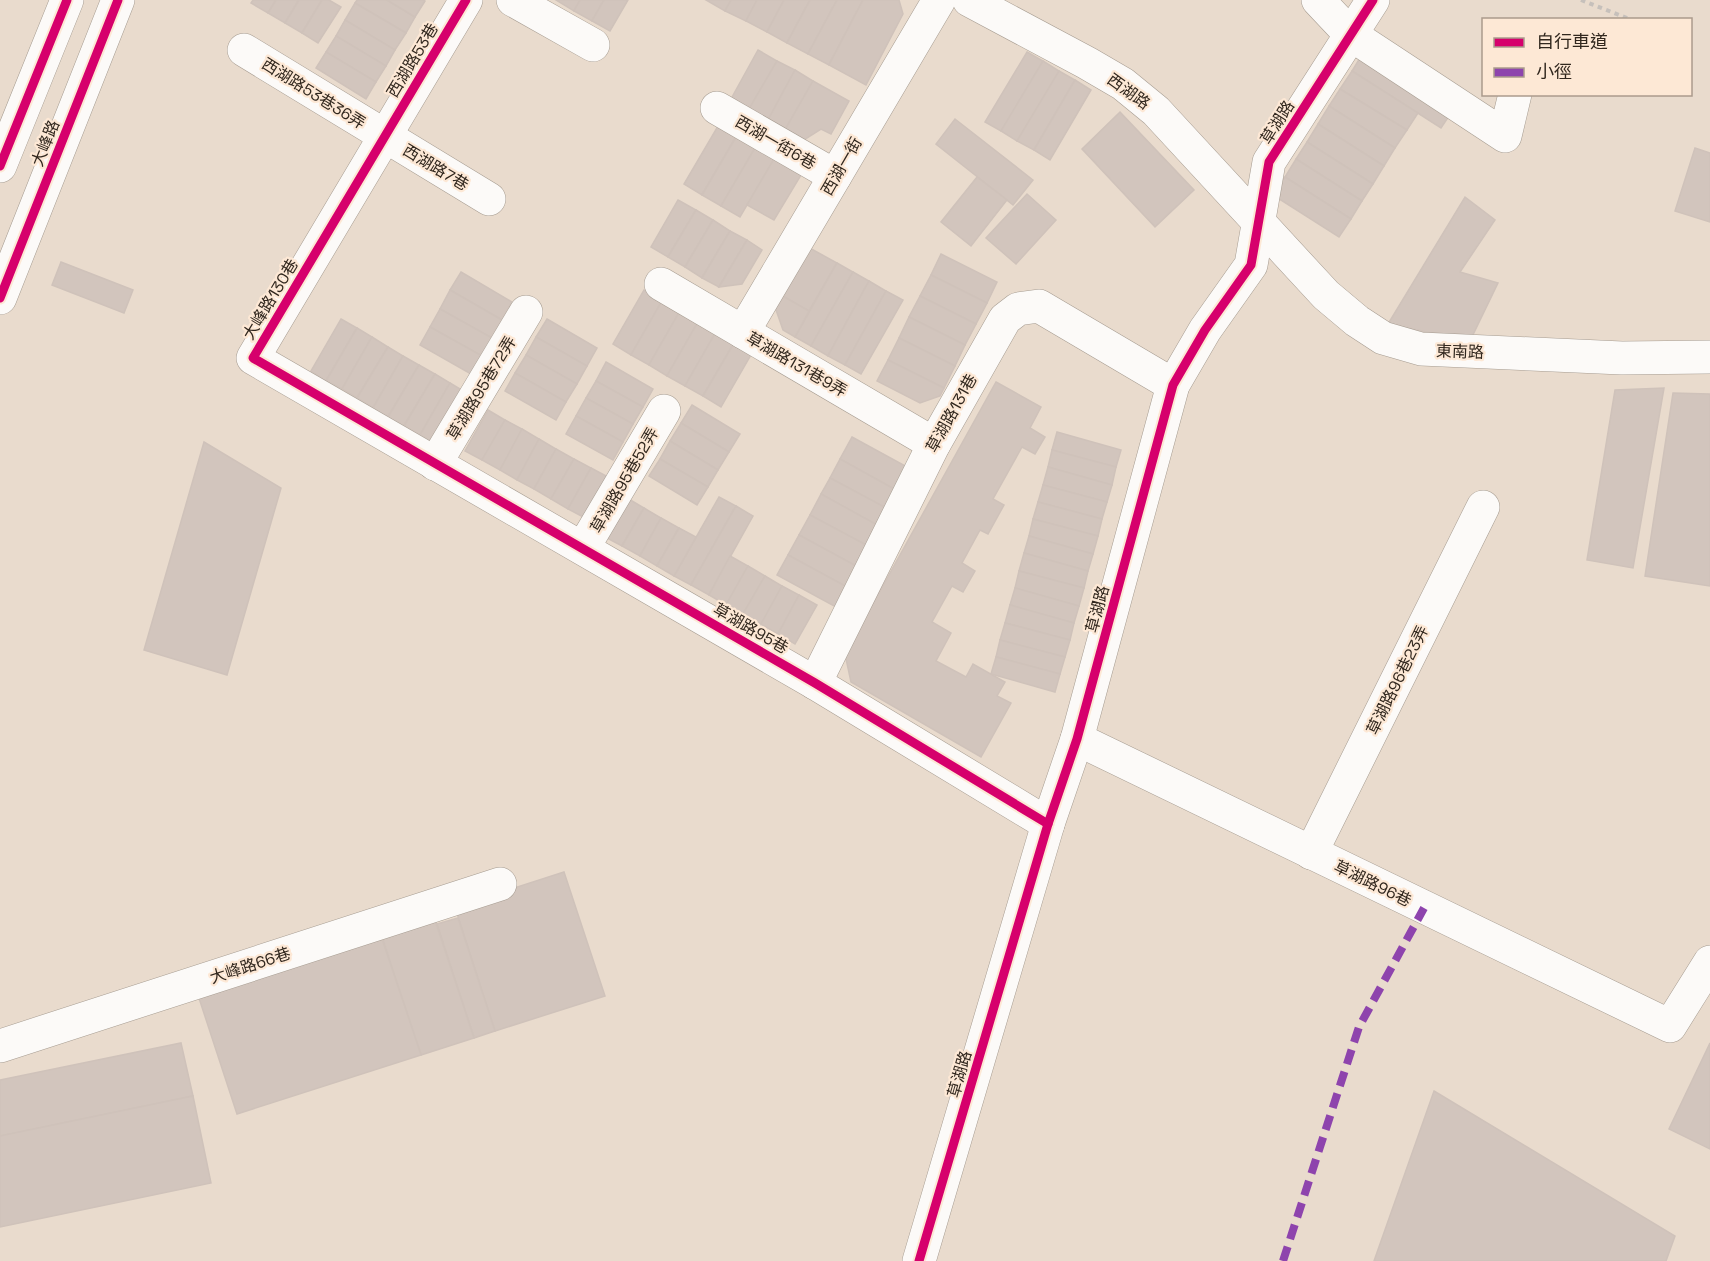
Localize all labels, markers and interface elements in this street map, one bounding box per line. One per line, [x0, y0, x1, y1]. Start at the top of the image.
legend [1482, 18, 1692, 96]
street label: 西湖路53巷 [382, 19, 443, 101]
text: 自行車道 [1536, 30, 1608, 53]
street label: 西湖路53巷36弄 [258, 53, 370, 134]
text: 小徑 [1536, 60, 1572, 83]
street label: 西湖路 [1103, 69, 1154, 114]
street label: 草湖路 [1256, 96, 1299, 148]
street label: 西湖一街6巷 [732, 111, 820, 174]
street label: 大峰路 [27, 117, 64, 169]
street label: 西湖一街 [816, 133, 867, 199]
street label: 西湖路7巷 [399, 140, 472, 195]
street label: 大峰路130巷 [238, 255, 303, 343]
street label: 草湖路131巷9弄 [743, 327, 851, 402]
street label: 草湖路95巷72弄 [442, 332, 521, 444]
street label: 東南路 [1436, 340, 1484, 363]
street label: 草湖路131巷 [921, 370, 982, 456]
street label: 草湖路95巷52弄 [586, 424, 663, 537]
street label: 草湖路 [1081, 583, 1114, 635]
street label: 草湖路95巷 [709, 598, 792, 658]
street label: 草湖路96巷23弄 [1362, 622, 1433, 738]
street label: 草湖路96巷 [1331, 856, 1415, 911]
street label: 大峰路66巷 [207, 943, 293, 988]
street label: 草湖路 [943, 1048, 976, 1100]

